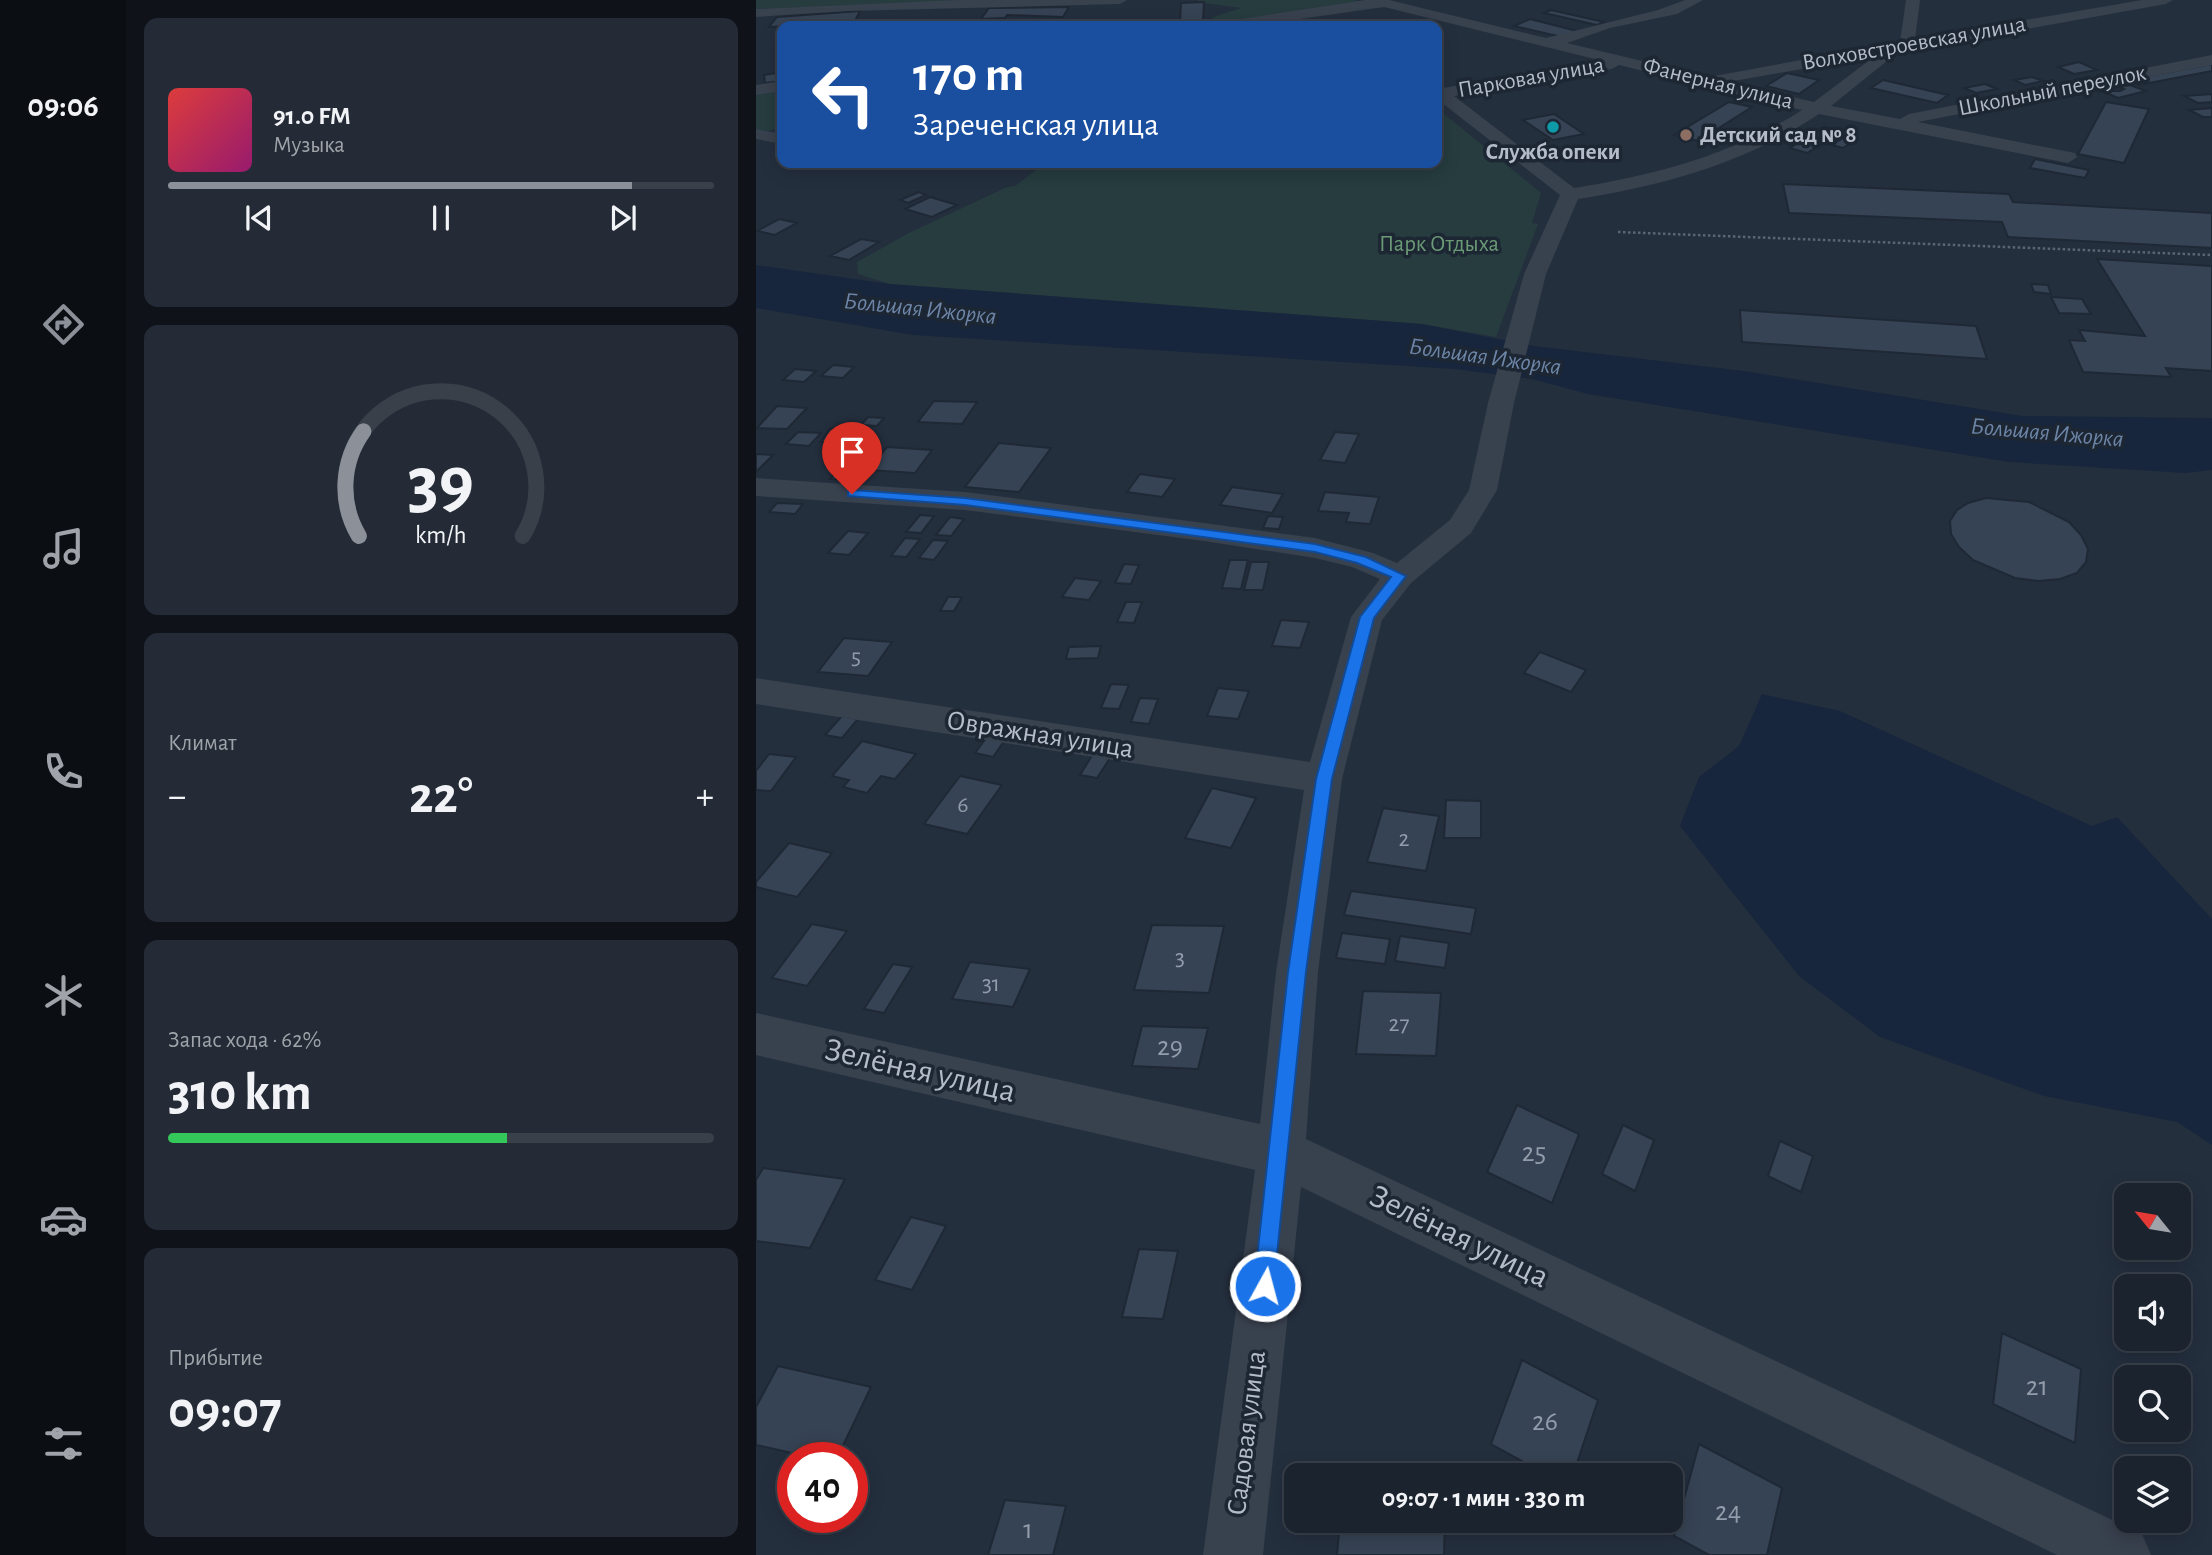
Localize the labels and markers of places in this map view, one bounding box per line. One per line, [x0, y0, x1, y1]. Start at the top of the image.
marker: Служба опеки [1545, 119, 1561, 135]
place label: Детский сад № 8 [1700, 124, 1856, 147]
marker: Детский сад № 8 [1678, 127, 1694, 143]
place label: Служба опеки [1485, 141, 1621, 164]
pin [822, 422, 882, 494]

